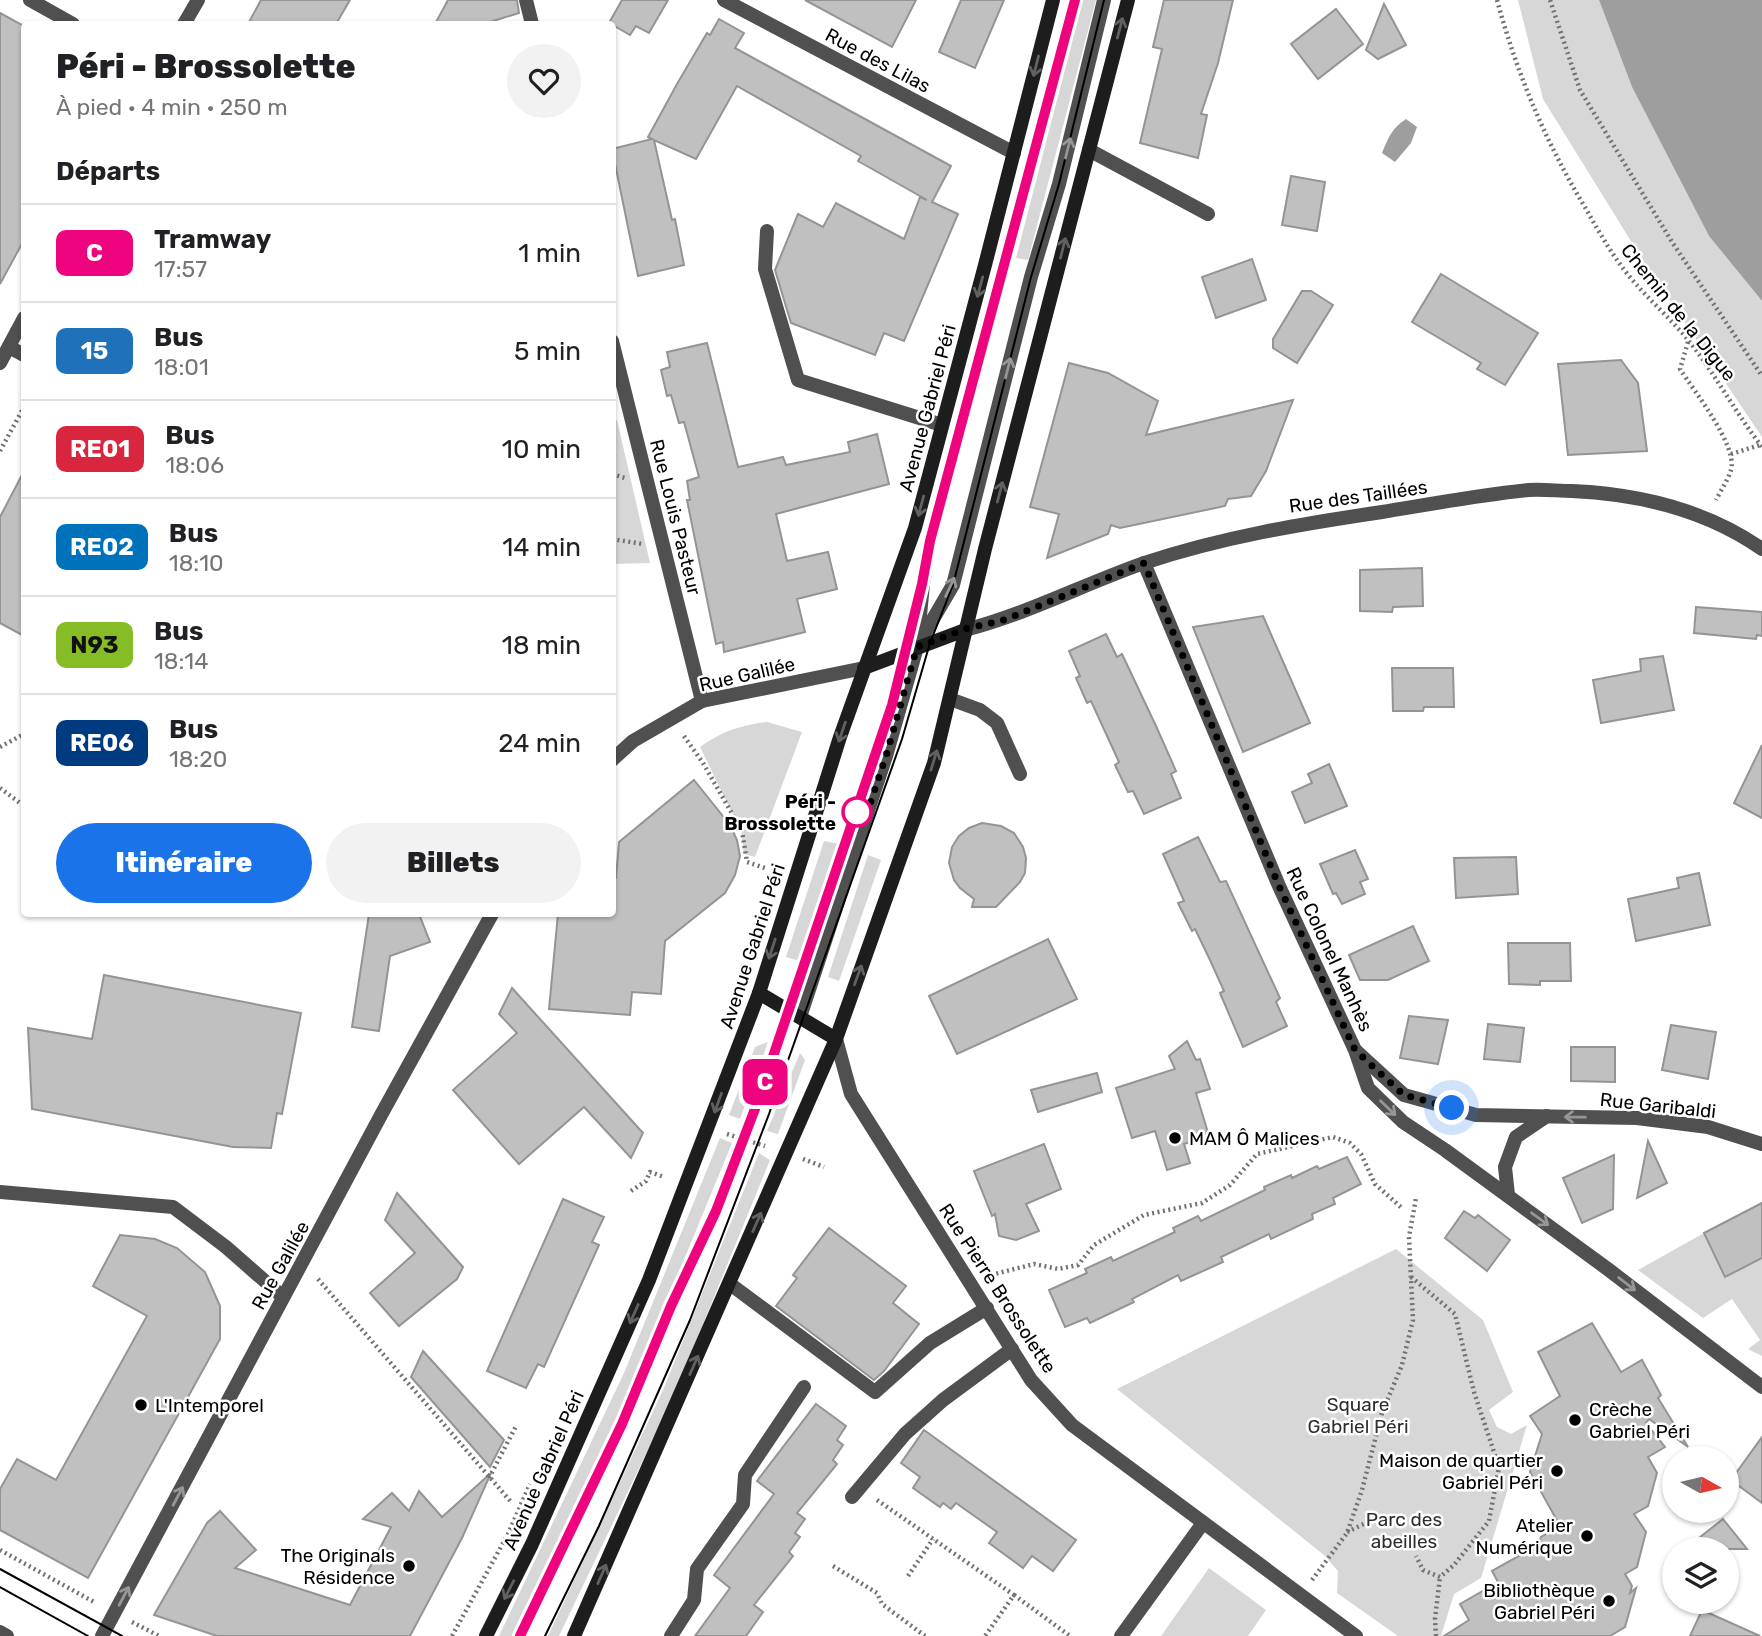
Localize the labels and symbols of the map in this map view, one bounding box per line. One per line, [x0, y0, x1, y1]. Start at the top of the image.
one-way arrow [1114, 17, 1127, 40]
street label: Rue des Lilas [821, 23, 934, 98]
one-way arrow [1029, 54, 1042, 77]
one-way arrow [1062, 137, 1075, 160]
one-way arrow [1057, 237, 1070, 260]
street label: Chemin de la Digue [1616, 239, 1741, 386]
one-way arrow [973, 275, 986, 297]
street label: Avenue Gabriel Péri [894, 322, 961, 494]
one-way arrow [1002, 357, 1015, 379]
street label: Rue Louis Pasteur [645, 437, 706, 598]
street label: Rue des Taillées [1287, 475, 1429, 518]
one-way arrow [994, 481, 1007, 503]
one-way arrow [913, 495, 926, 517]
one-way arrow [944, 577, 957, 598]
street label: Rue Galilée [697, 652, 797, 697]
one-way arrow [835, 721, 848, 743]
one-way arrow [929, 750, 942, 772]
place label: Péri - Brossolette [724, 790, 836, 835]
marker: Péri - Brossolette [842, 797, 872, 827]
street label: Avenue Gabriel Péri [715, 861, 790, 1032]
street label: Rue Colonel Manhès [1281, 863, 1378, 1035]
one-way arrow [765, 937, 778, 959]
one-way arrow [853, 964, 866, 986]
line badge: C [742, 1059, 788, 1105]
street label: Rue Garibaldi [1599, 1088, 1717, 1123]
your location [1434, 1090, 1469, 1125]
one-way arrow [711, 1091, 723, 1113]
one-way arrow [1379, 1099, 1396, 1116]
one-way arrow [1563, 1110, 1586, 1123]
place label: MAM Ô Malices [1189, 1127, 1320, 1150]
marker: MAM Ô Malices [1167, 1130, 1183, 1146]
street label: Rue Pierre Brossolette [934, 1199, 1061, 1377]
one-way arrow [751, 1212, 764, 1233]
one-way arrow [1530, 1212, 1549, 1226]
street label: Rue Galilée [247, 1217, 314, 1314]
one-way arrow [1618, 1276, 1636, 1291]
one-way arrow [627, 1303, 640, 1324]
one-way arrow [688, 1355, 701, 1377]
street label: Avenue Gabriel Péri [498, 1387, 589, 1554]
park label: Square Gabriel Péri [1308, 1393, 1409, 1438]
place label: L'Intemporel [155, 1394, 264, 1417]
marker: L'Intemporel [133, 1397, 149, 1413]
place label: Crèche Gabriel Péri [1589, 1398, 1690, 1443]
marker: Crèche Gabriel Péri [1567, 1412, 1583, 1428]
north arrow [1662, 1446, 1740, 1522]
place label: Maison de quartier Gabriel Péri [1379, 1449, 1544, 1494]
marker: Maison de quartier Gabriel Péri [1549, 1463, 1565, 1479]
one-way arrow [171, 1486, 185, 1507]
park label: Parc des abeilles [1366, 1508, 1442, 1553]
place label: Atelier Numérique [1476, 1514, 1574, 1559]
marker: Atelier Numérique [1579, 1528, 1595, 1544]
place label: The Originals Résidence [281, 1544, 395, 1589]
marker: The Originals Résidence [401, 1558, 417, 1574]
one-way arrow [596, 1563, 609, 1585]
one-way arrow [502, 1579, 516, 1600]
place label: Bibliothèque Gabriel Péri [1483, 1579, 1595, 1624]
one-way arrow [117, 1586, 131, 1607]
marker: Bibliothèque Gabriel Péri [1601, 1593, 1617, 1609]

